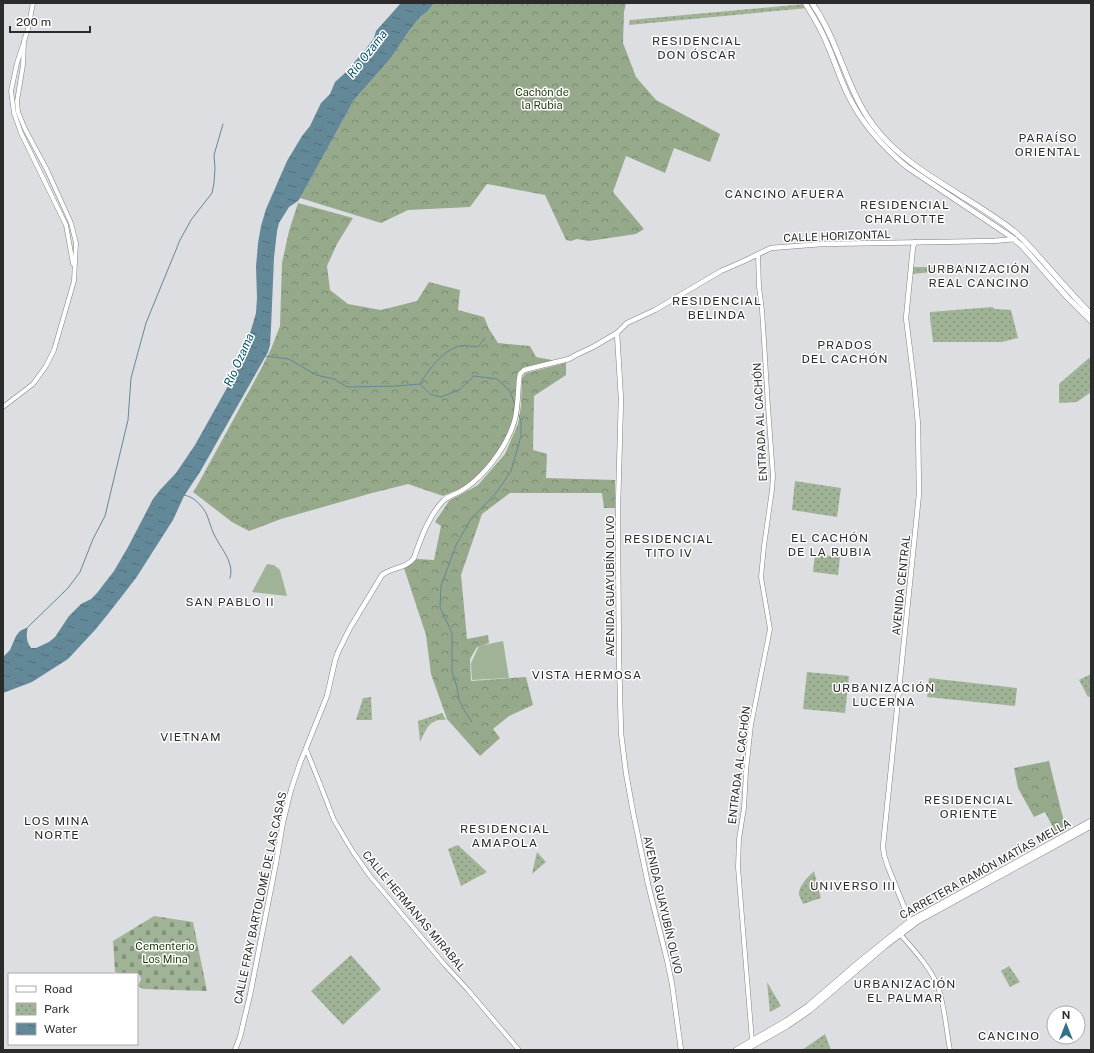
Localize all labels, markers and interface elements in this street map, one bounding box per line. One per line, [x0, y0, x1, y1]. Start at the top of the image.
scale bar [10, 8, 90, 34]
text: 200 m [16, 15, 51, 29]
water label: Río Ozama [344, 27, 390, 81]
district label: RESIDENCIAL DON ÓSCAR [652, 34, 742, 62]
park label: Cachón de la Rubia [515, 86, 569, 111]
district label: PARAÍSO ORIENTAL [1015, 131, 1081, 159]
district label: CANCINO AFUERA [725, 187, 845, 201]
district label: RESIDENCIAL CHARLOTTE [860, 198, 950, 226]
street label: CALLE HORIZONTAL [783, 228, 891, 244]
district label: URBANIZACIÓN REAL CANCINO [928, 262, 1030, 290]
district label: RESIDENCIAL BELINDA [672, 294, 762, 322]
water label: Río Ozama [221, 331, 257, 389]
district label: PRADOS DEL CACHÓN [801, 338, 889, 366]
street label: ENTRADA AL CACHÓN [750, 362, 769, 482]
street label: AVENIDA GUAYUBÍN OLIVO [603, 515, 616, 657]
district label: EL CACHÓN DE LA RUBIA [788, 531, 872, 559]
district label: RESIDENCIAL TITO IV [624, 532, 714, 560]
street label: AVENIDA CENTRAL [890, 534, 912, 636]
district label: SAN PABLO II [185, 595, 275, 609]
district label: VISTA HERMOSA [532, 668, 642, 682]
district label: URBANIZACIÓN LUCERNA [833, 681, 935, 709]
street label: ENTRADA AL CACHÓN [725, 705, 752, 825]
district label: VIETNAM [160, 730, 222, 744]
street label: CALLE FRAY BARTOLOMÉ DE LAS CASAS [231, 791, 288, 1005]
district label: RESIDENCIAL ORIENTE [924, 793, 1014, 821]
district label: LOS MINA NORTE [24, 814, 90, 842]
street label: CARRETERA RAMÓN MATÍAS MELLA [897, 816, 1073, 921]
district label: RESIDENCIAL AMAPOLA [460, 822, 550, 850]
street label: AVENIDA GUAYUBÍN OLIVO [641, 835, 686, 975]
street label: CALLE HERMANAS MIRABAL [360, 848, 468, 974]
district label: UNIVERSO III [810, 879, 896, 893]
park label: Cementerio Los Mina [135, 940, 195, 965]
legend [8, 973, 138, 1045]
district label: URBANIZACIÓN EL PALMAR [854, 977, 956, 1005]
text: Road [44, 982, 72, 996]
text: Park [44, 1002, 70, 1016]
north arrow [1046, 1005, 1086, 1045]
text: N [1062, 1009, 1070, 1021]
text: Water [44, 1022, 78, 1036]
district label: CANCINO [978, 1029, 1040, 1043]

